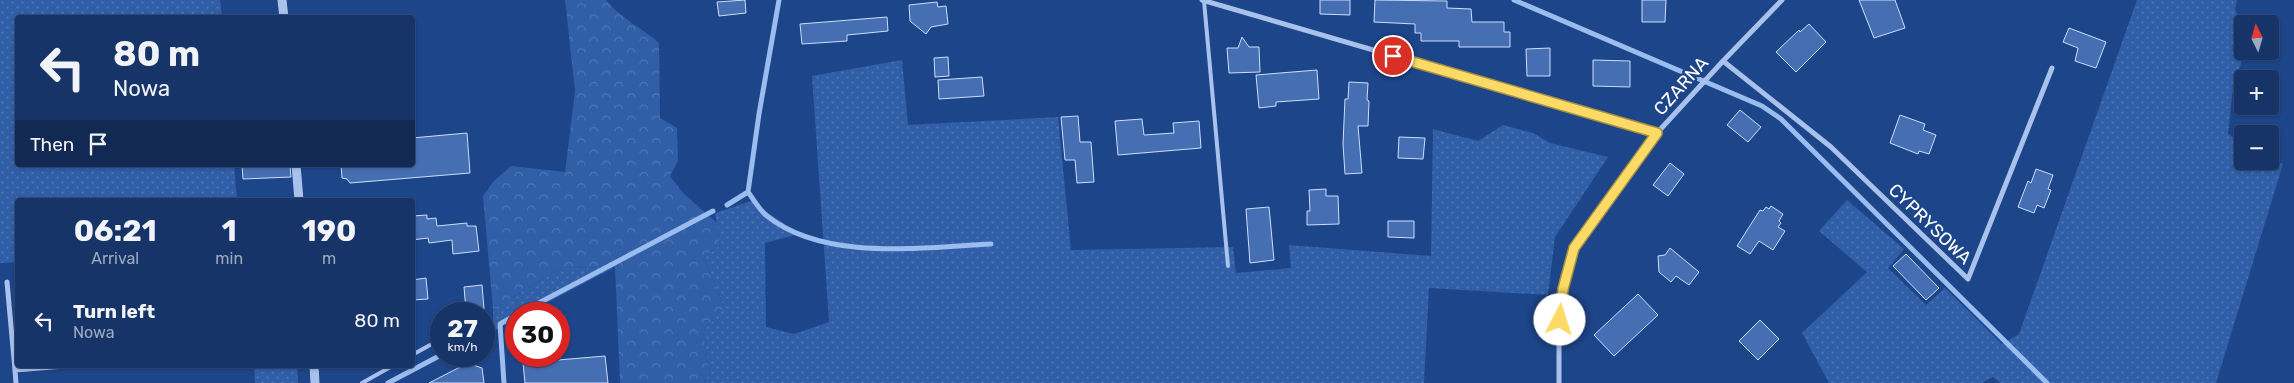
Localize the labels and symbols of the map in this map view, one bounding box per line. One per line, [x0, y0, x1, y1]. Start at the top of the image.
north arrow [2234, 15, 2279, 60]
pin [1372, 35, 1414, 77]
street label: CZARNA [1649, 52, 1713, 120]
street label: CYPRYSOWA [1884, 179, 1976, 269]
position arrow [1533, 293, 1585, 345]
speed limit sign: 30 [505, 302, 570, 367]

